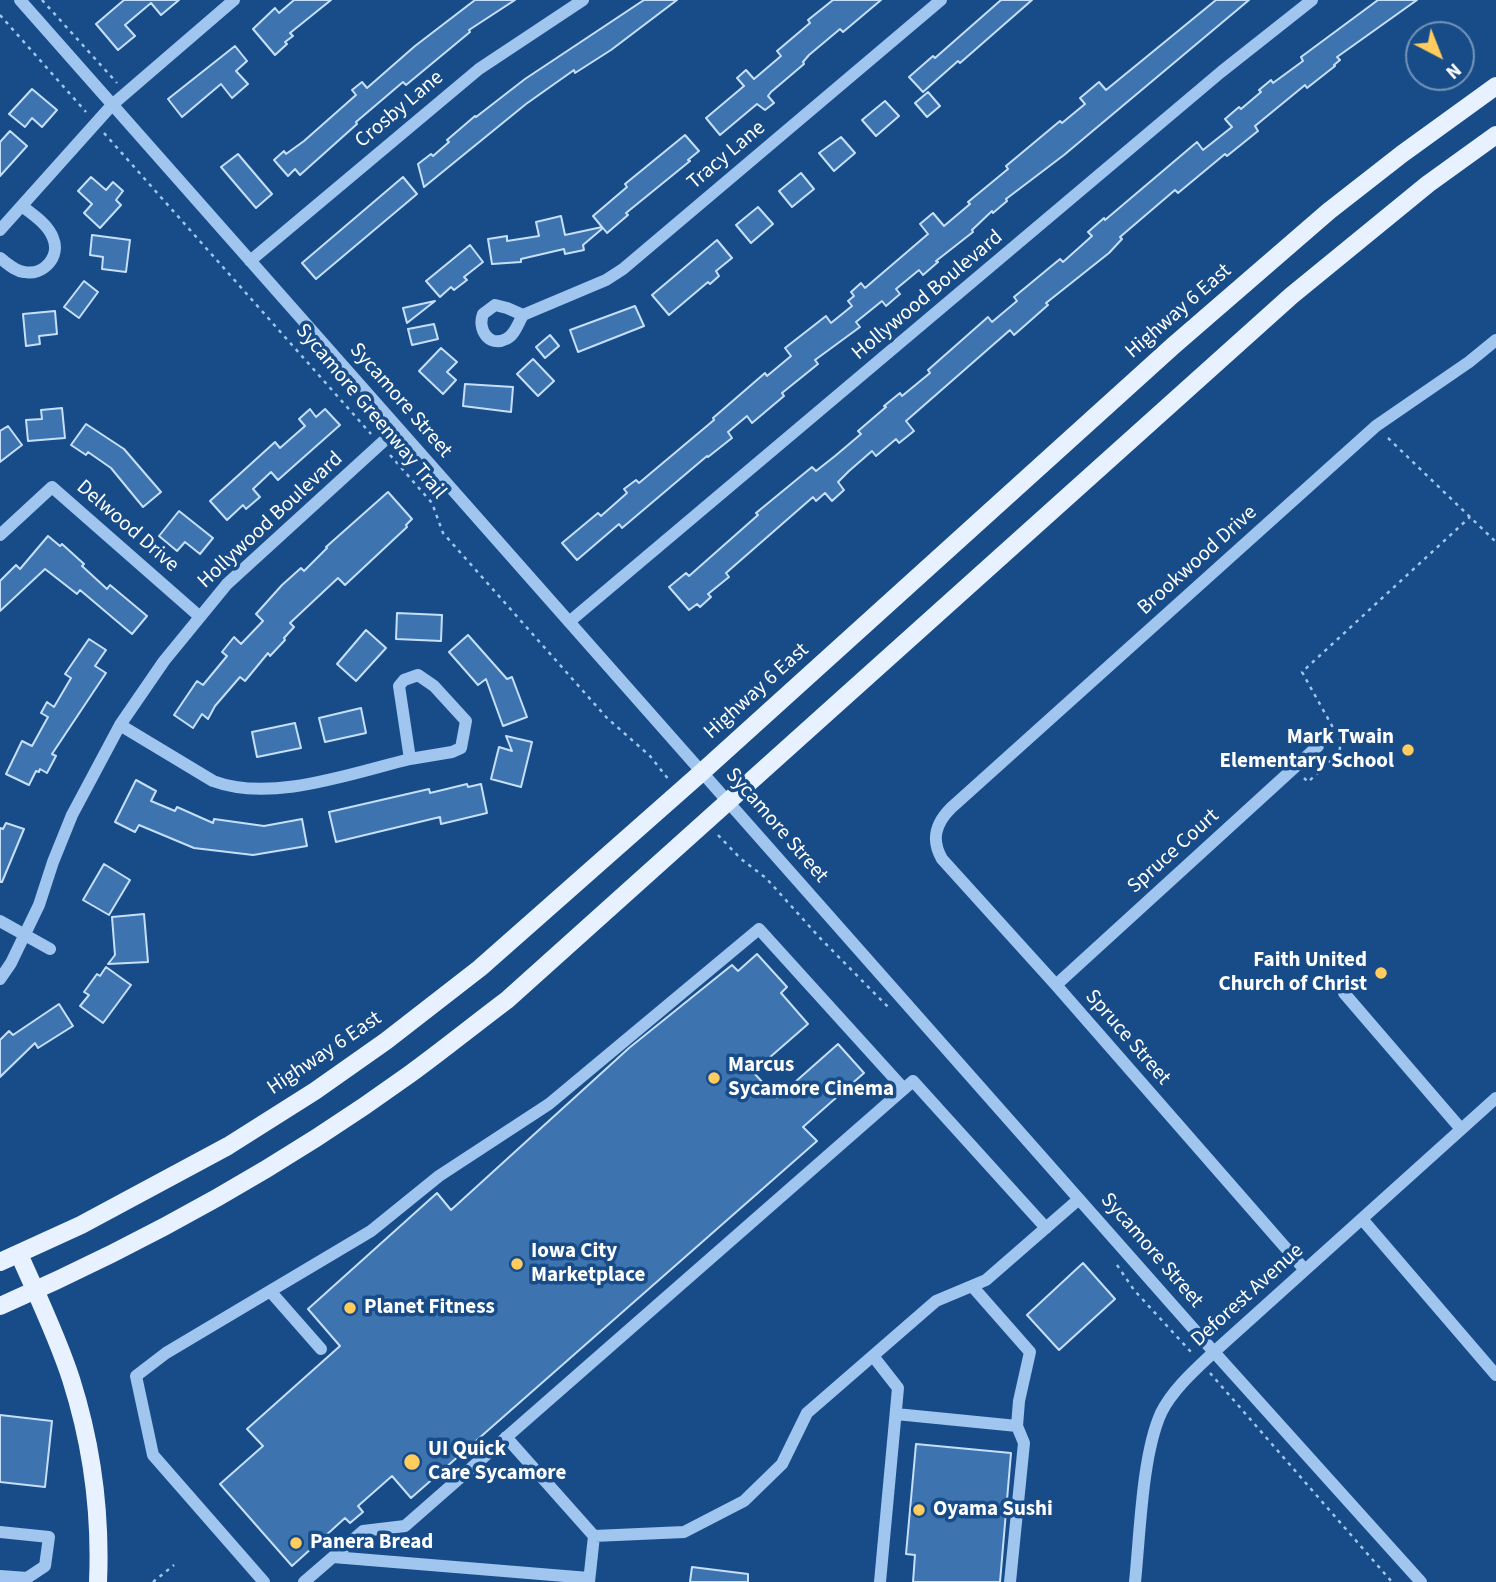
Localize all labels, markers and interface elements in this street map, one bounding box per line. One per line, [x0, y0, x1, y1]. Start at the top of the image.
north arrow [1405, 21, 1475, 91]
text: N [1439, 56, 1467, 85]
street label: Crosby Lane [351, 66, 449, 154]
street label: Tracy Lane [683, 116, 771, 196]
street label: Hollywood Boulevard [848, 226, 1008, 366]
street label: Highway 6 East [1121, 259, 1237, 365]
street label: Sycamore Greenway Trail [289, 319, 451, 505]
street label: Sycamore Street [343, 338, 457, 464]
street label: Hollywood Boulevard [193, 447, 349, 595]
street label: Delwood Drive [70, 476, 184, 578]
street label: Brookwood Drive [1133, 501, 1263, 621]
street label: Highway 6 East [699, 638, 815, 746]
place label: Mark Twain Elementary School [1220, 725, 1394, 775]
marker: Mark Twain Elementary School [1400, 742, 1416, 758]
street label: Sycamore Street [719, 763, 833, 889]
street label: Spruce Court [1123, 804, 1225, 900]
place label: Faith United Church of Christ [1218, 948, 1367, 998]
marker: Faith United Church of Christ [1373, 965, 1389, 981]
street label: Spruce Street [1079, 985, 1175, 1091]
street label: Highway 6 East [263, 1007, 387, 1101]
place label: Marcus Sycamore Cinema [728, 1053, 894, 1103]
marker: Marcus Sycamore Cinema [706, 1070, 722, 1086]
street label: Sycamore Street [1094, 1188, 1208, 1314]
place label: Iowa City Marketplace [531, 1239, 645, 1289]
street label: Deforest Avenue [1187, 1239, 1309, 1353]
marker: Iowa City Marketplace [509, 1256, 525, 1272]
place label: Planet Fitness [364, 1295, 495, 1321]
marker: Planet Fitness [342, 1300, 358, 1316]
place label: UI Quick Care Sycamore [428, 1437, 566, 1487]
marker: UI Quick Care Sycamore [402, 1452, 422, 1472]
place label: Oyama Sushi [933, 1497, 1053, 1523]
marker: Oyama Sushi [911, 1502, 927, 1518]
place label: Panera Bread [310, 1530, 433, 1556]
marker: Panera Bread [288, 1535, 304, 1551]

